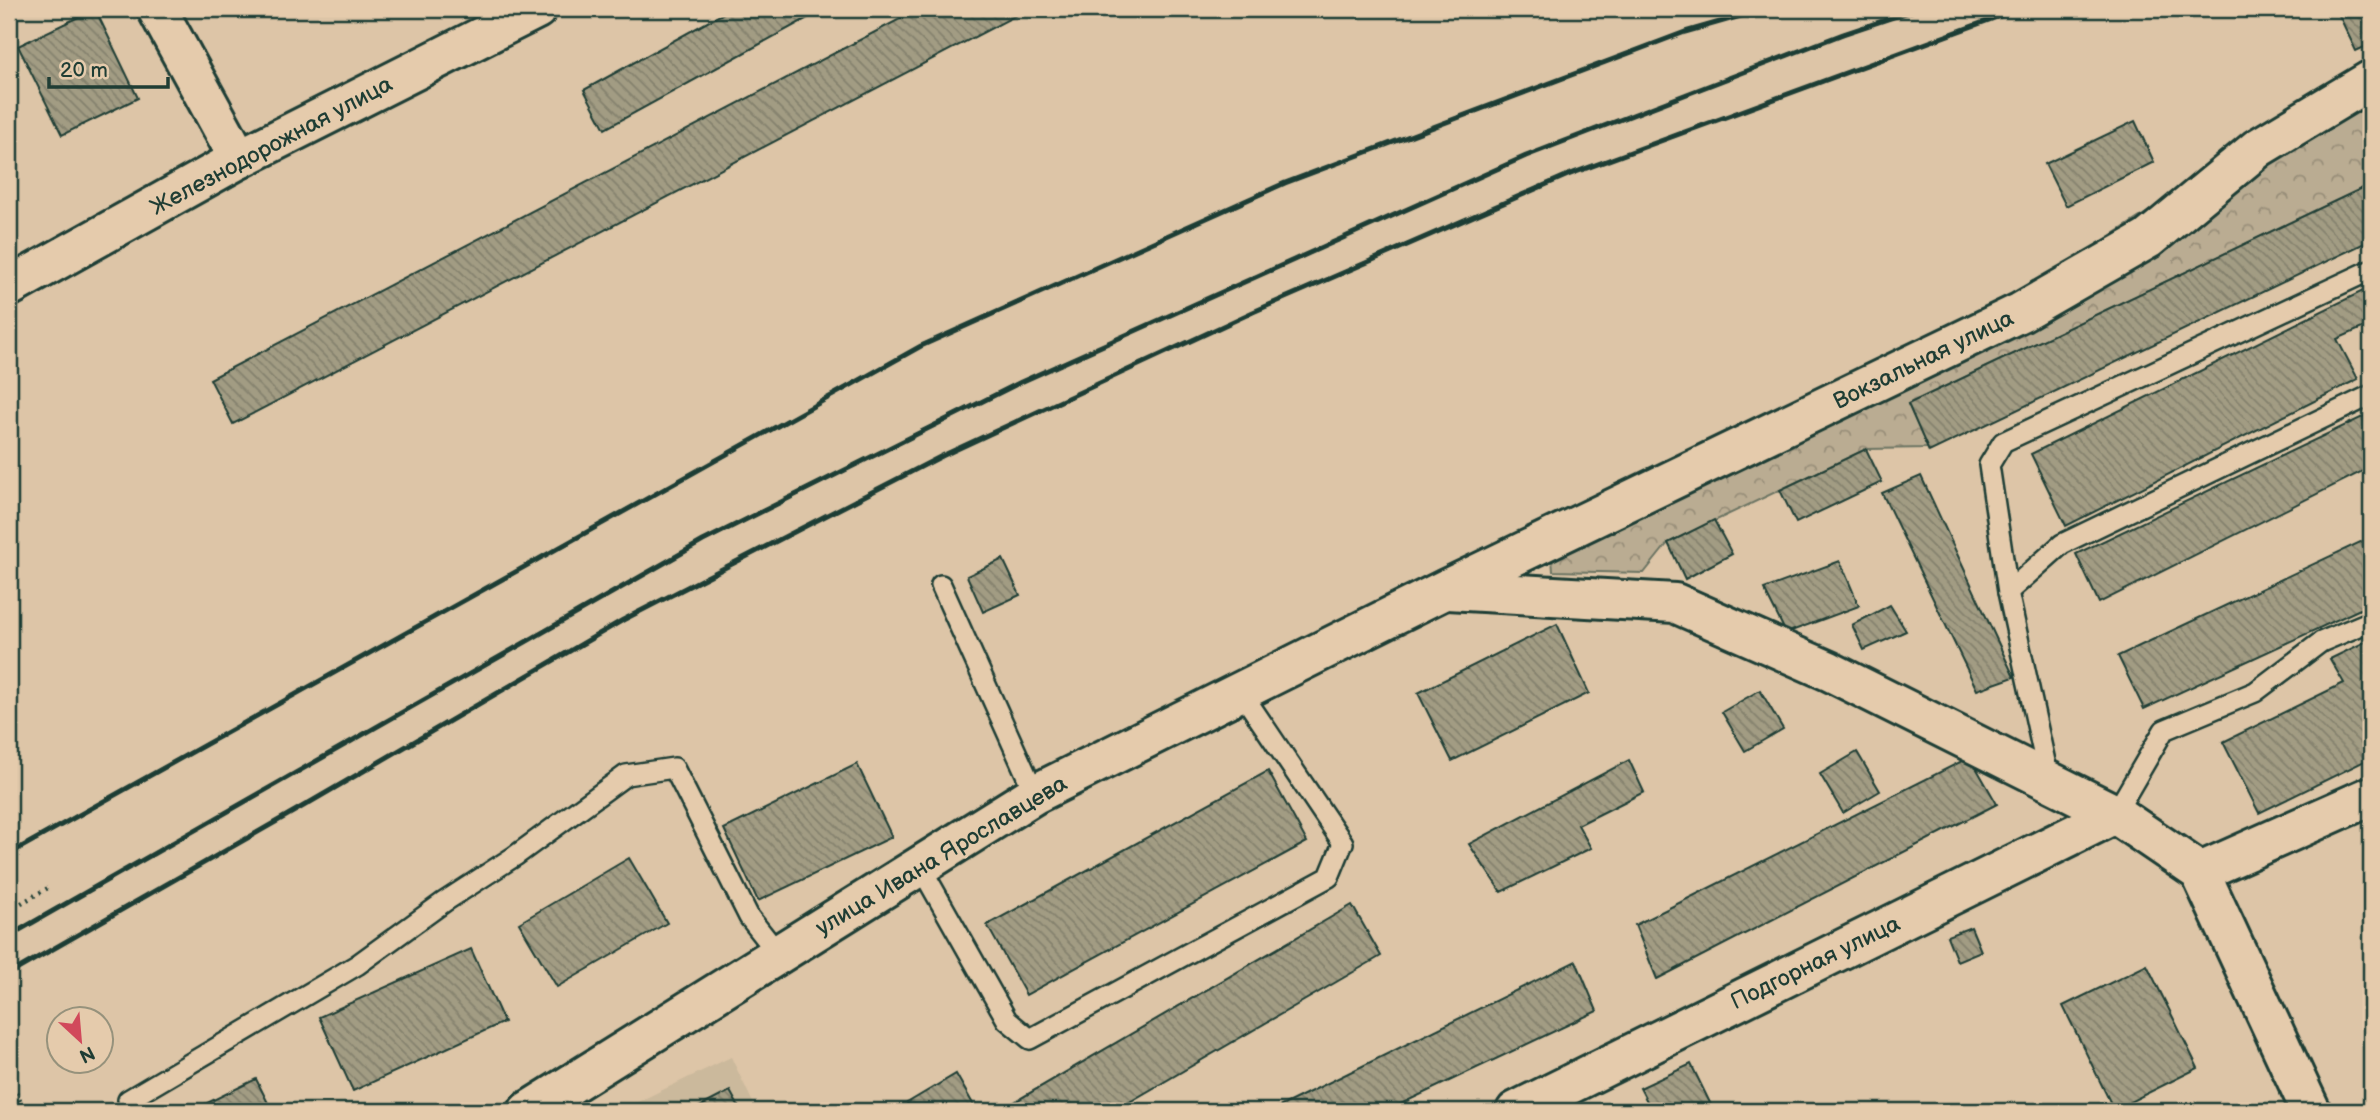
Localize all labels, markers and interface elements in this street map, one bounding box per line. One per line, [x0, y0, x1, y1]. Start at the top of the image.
scale bar [49, 46, 168, 90]
text: 20 m [60, 58, 108, 83]
street label: Железнодорожная улица [146, 70, 398, 222]
street label: Вокзальная улица [1829, 304, 2019, 416]
street label: улица Ивана Ярославцева [811, 769, 1073, 942]
street label: Подгорная улица [1726, 910, 1905, 1016]
north arrow [46, 1004, 116, 1074]
text: N [75, 1040, 98, 1067]

